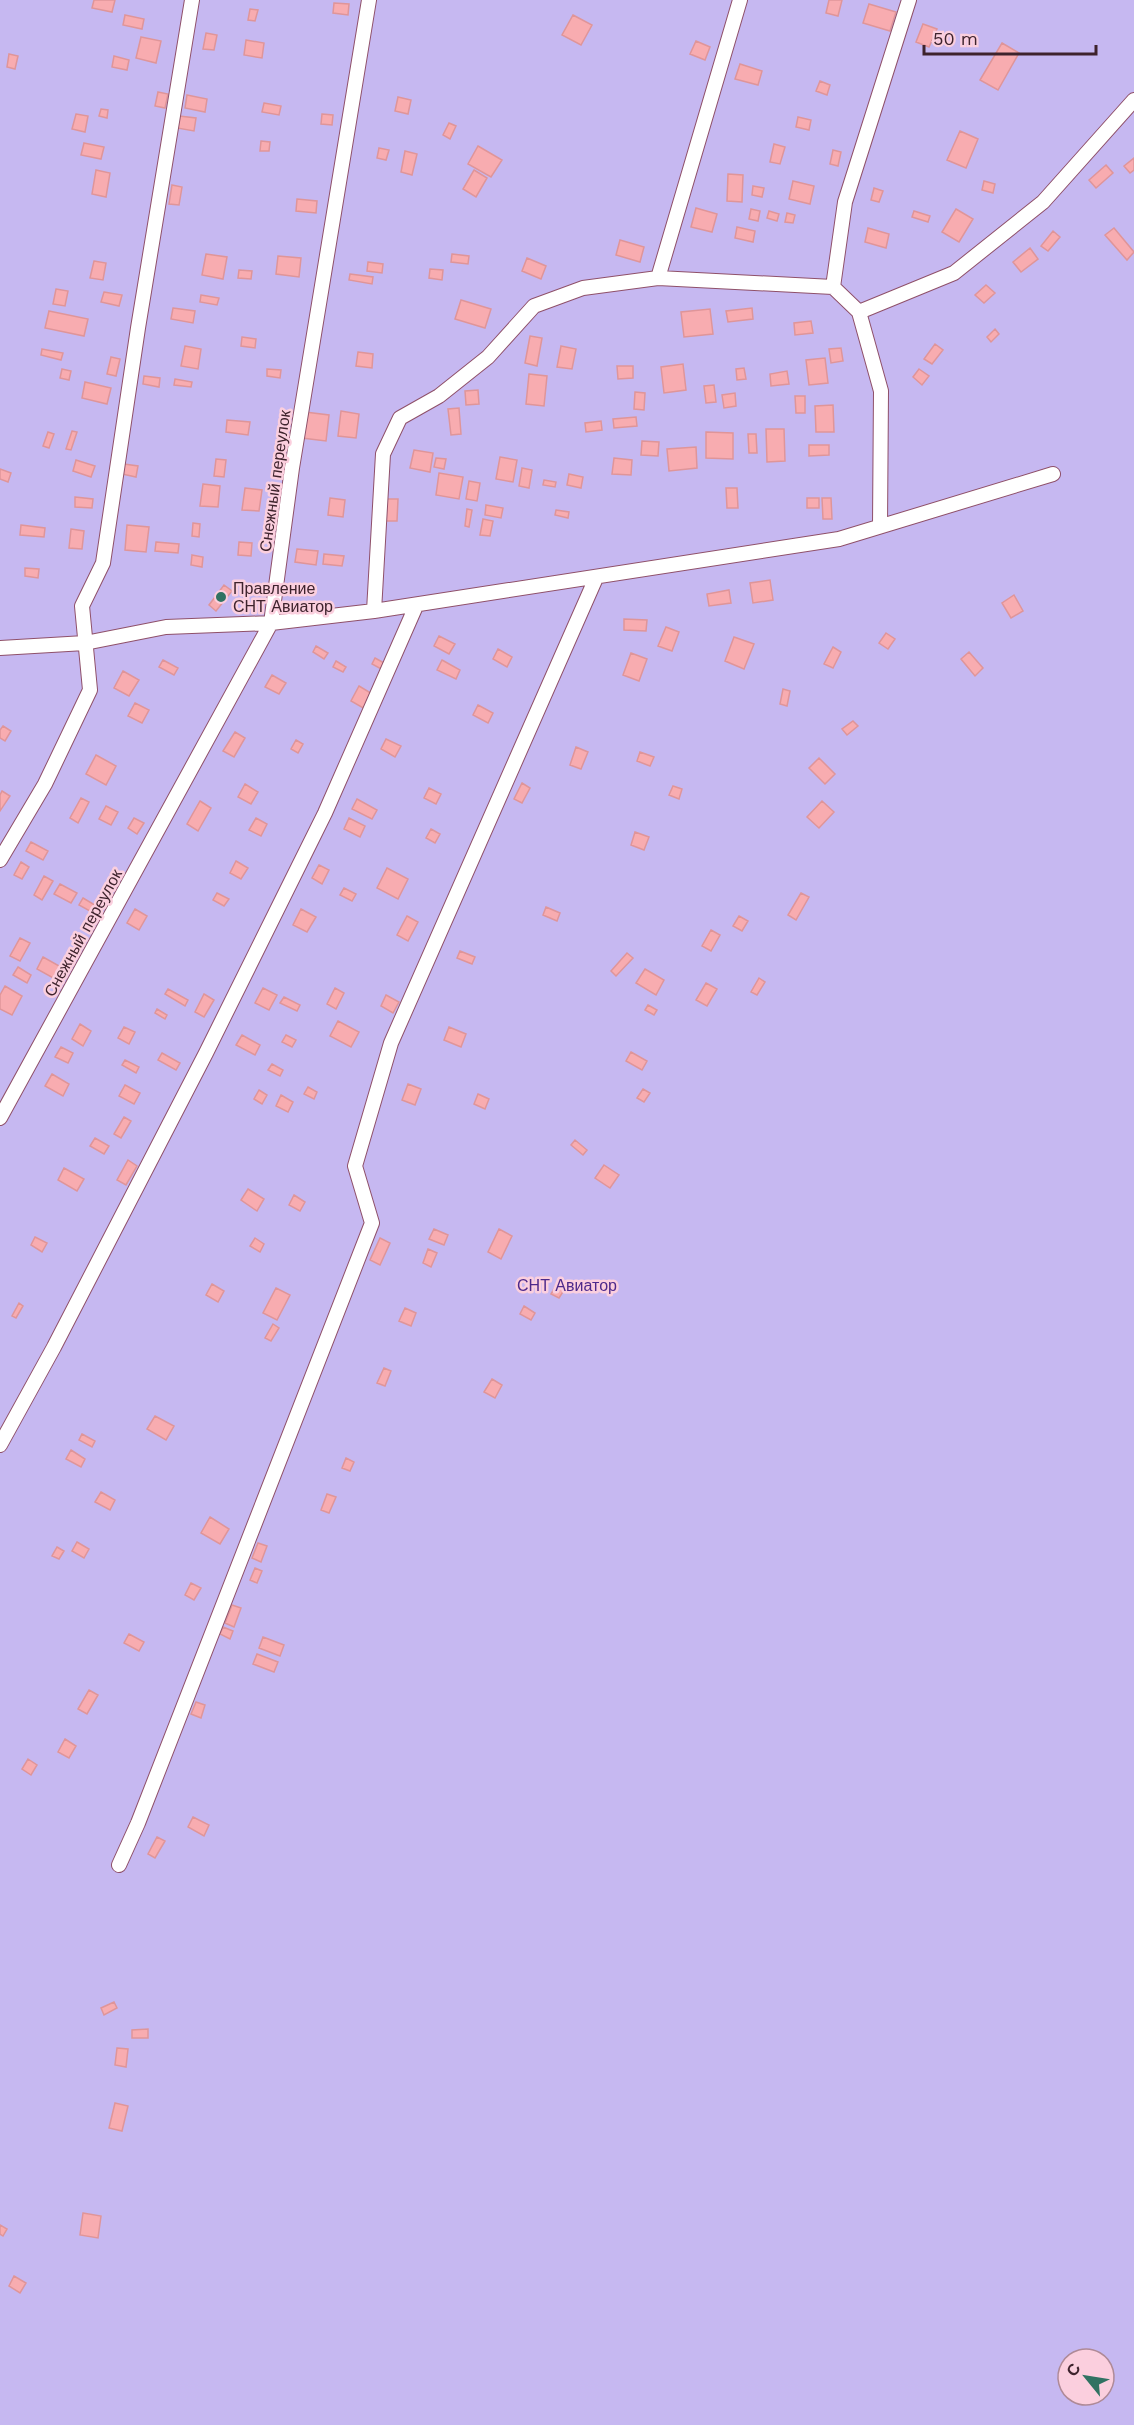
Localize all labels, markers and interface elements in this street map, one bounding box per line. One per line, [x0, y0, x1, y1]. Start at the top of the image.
scale bar [924, 18, 1096, 56]
text: 50 m [933, 28, 978, 49]
street label: Снежный переулок [256, 408, 294, 553]
place label: Правление СНТ Авиатор [233, 579, 333, 616]
marker: Правление СНТ Авиатор [214, 590, 228, 604]
street label: Снежный переулок [40, 865, 126, 1000]
park label: СНТ Авиатор [517, 1276, 617, 1295]
north arrow [1056, 2347, 1116, 2407]
text: С [1062, 2360, 1085, 2380]

